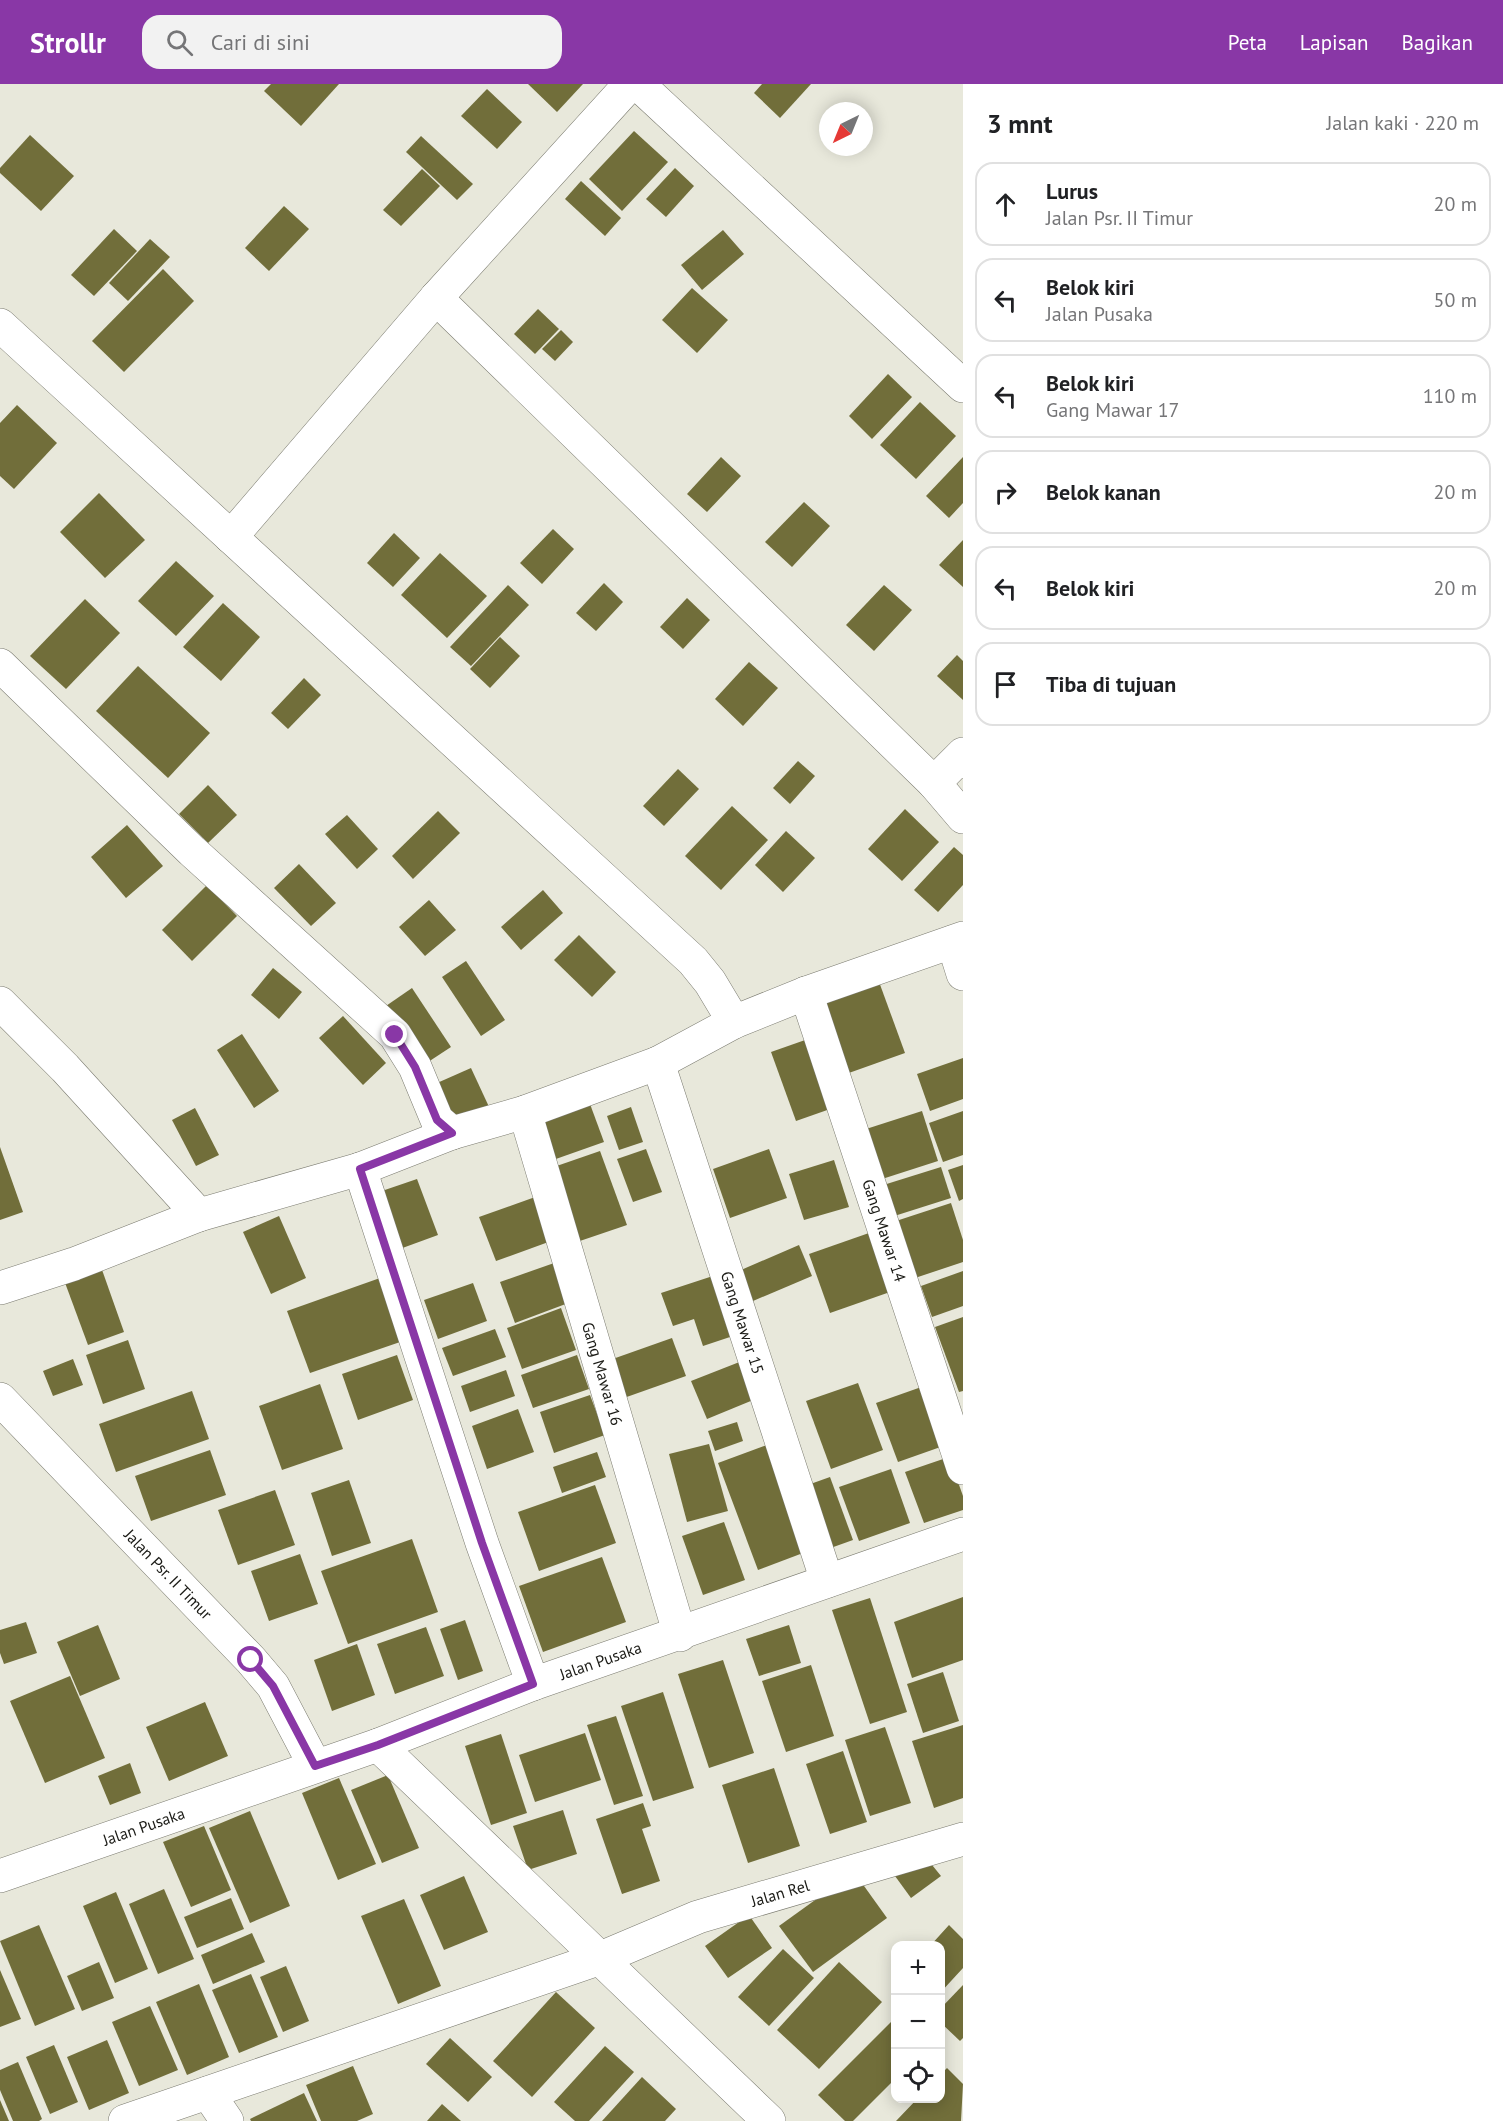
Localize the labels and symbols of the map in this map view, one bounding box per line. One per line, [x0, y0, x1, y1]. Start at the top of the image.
north arrow [819, 102, 873, 156]
route end [381, 1021, 407, 1047]
street label: Gang Mawar 14 [858, 1176, 911, 1284]
street label: Gang Mawar 15 [717, 1269, 769, 1376]
street label: Gang Mawar 16 [578, 1320, 627, 1428]
street label: Jalan Psr. II Timur [120, 1524, 217, 1624]
street label: Jalan Pusaka [556, 1637, 644, 1684]
route start [237, 1646, 263, 1672]
street label: Jalan Pusaka [99, 1803, 187, 1850]
street label: Jalan Rel [748, 1875, 812, 1911]

